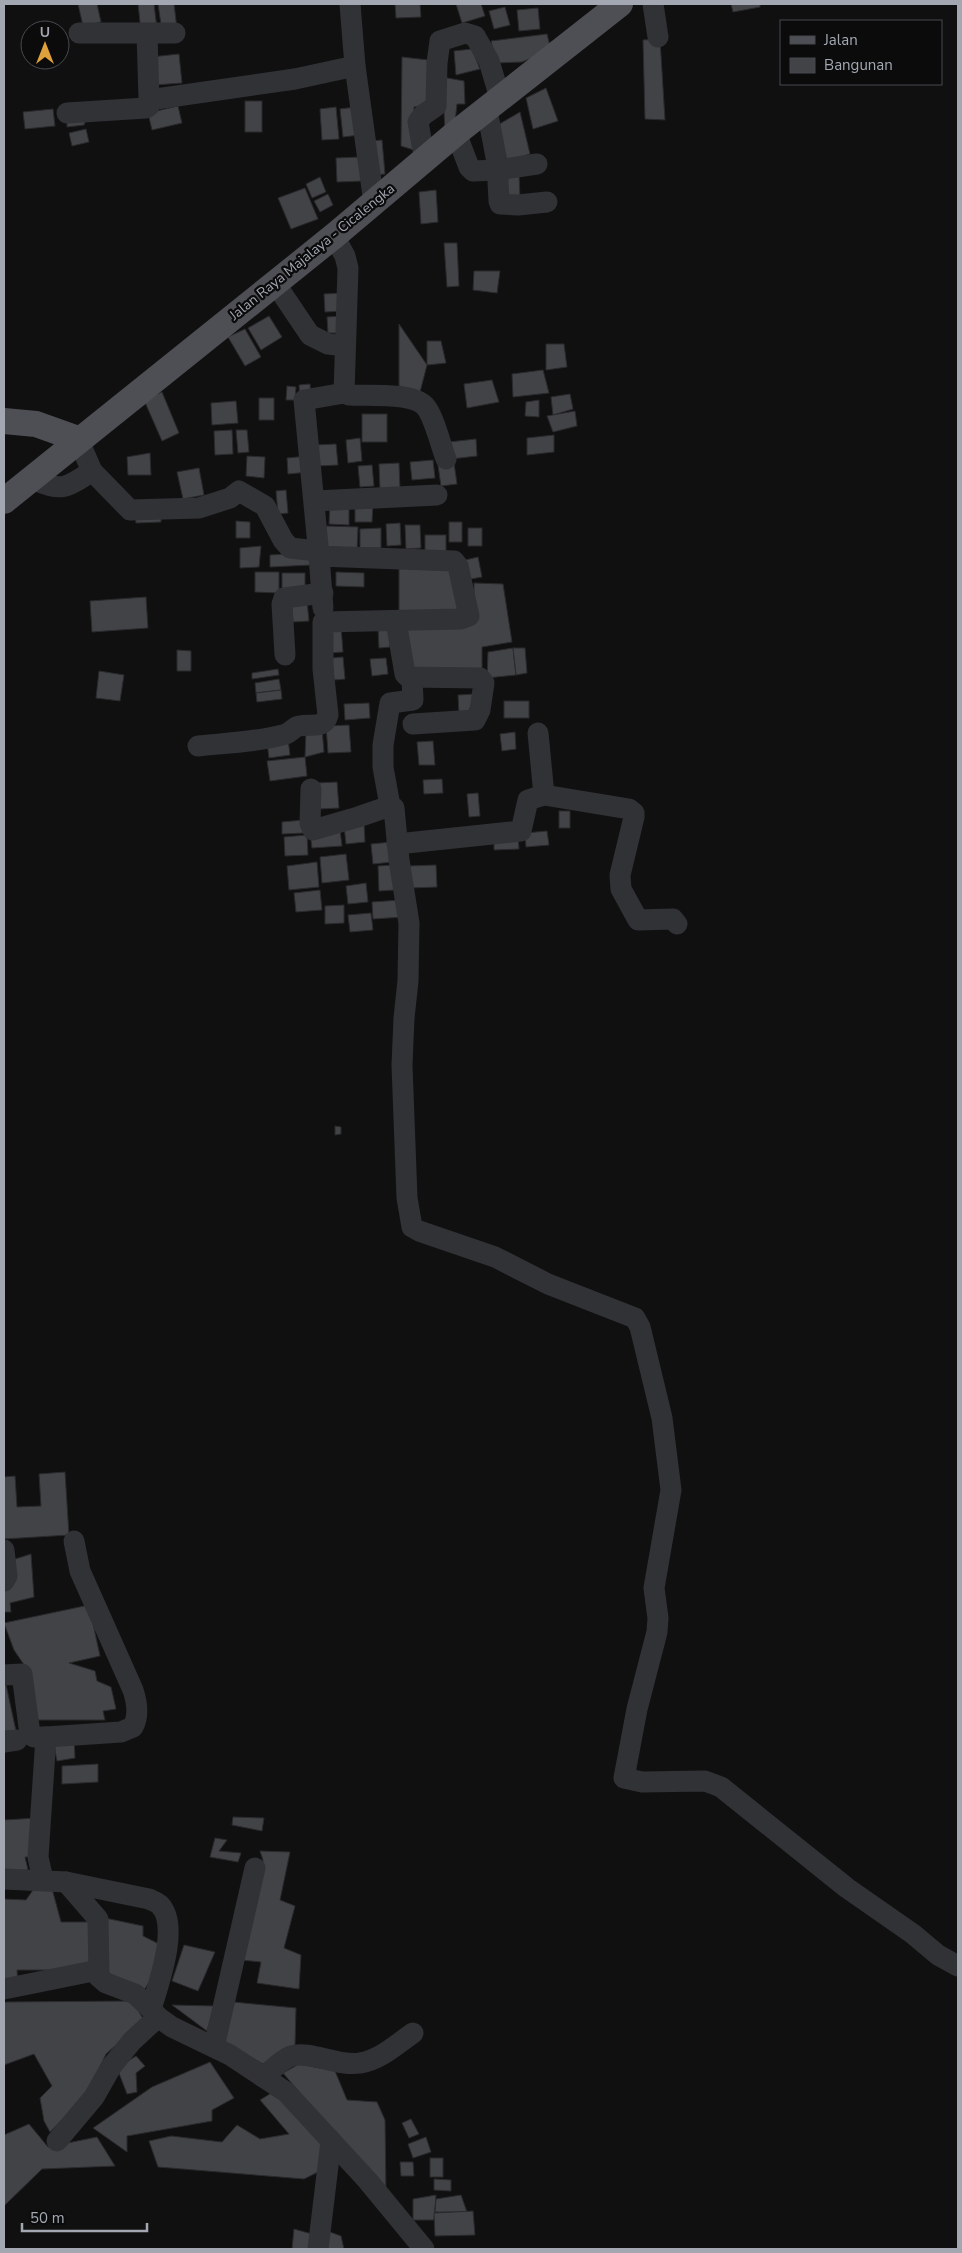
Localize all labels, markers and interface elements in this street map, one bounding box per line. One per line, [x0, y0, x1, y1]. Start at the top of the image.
north arrow [20, 20, 70, 70]
legend [780, 20, 942, 85]
text: U [40, 23, 50, 42]
text: Jalan [823, 30, 858, 50]
text: Bangunan [824, 55, 893, 75]
street label: Jalan Raya Majalaya - Cicalengka [225, 179, 399, 325]
scale bar [22, 2200, 148, 2232]
text: 50 m [30, 2208, 65, 2228]

